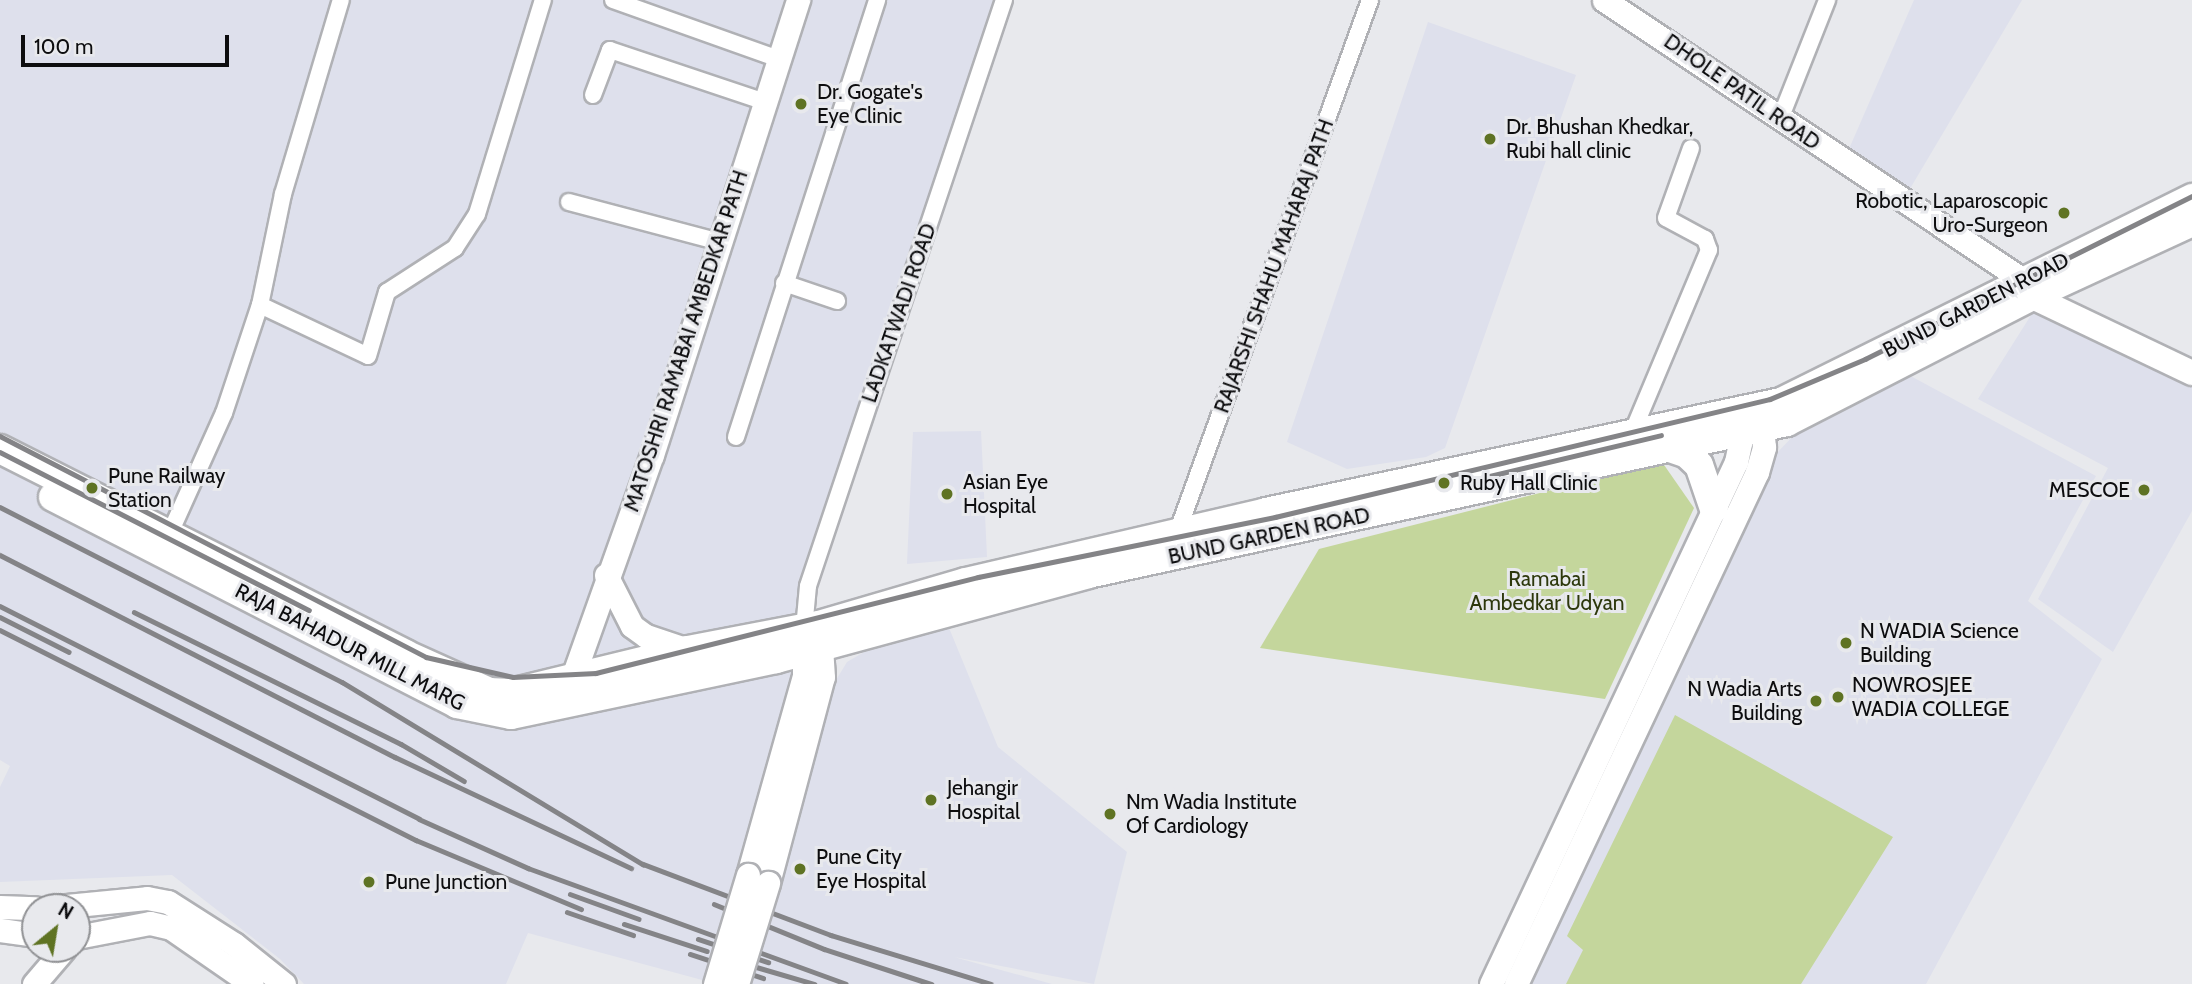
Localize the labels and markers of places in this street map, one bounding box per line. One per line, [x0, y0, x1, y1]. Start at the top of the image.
place label: Dr. Gogate's Eye Clinic [817, 79, 923, 129]
marker: Dr. Gogate's Eye Clinic [791, 94, 811, 114]
place label: Dr. Bhushan Khedkar, Rubi hall clinic [1506, 114, 1693, 164]
marker: Dr. Bhushan Khedkar, Rubi hall clinic [1480, 129, 1500, 149]
place label: Robotic, Laparoscopic Uro-Surgeon [1855, 188, 2048, 238]
marker: Robotic, Laparoscopic Uro-Surgeon [2054, 203, 2074, 223]
place label: Pune Railway Station [108, 463, 225, 513]
place label: Asian Eye Hospital [963, 469, 1048, 519]
place label: Ruby Hall Clinic [1460, 470, 1598, 496]
marker: Ruby Hall Clinic [1434, 473, 1454, 493]
place label: MESCOE [2049, 477, 2130, 503]
marker: Pune Railway Station [82, 478, 102, 498]
marker: MESCOE [2136, 482, 2152, 498]
marker: Asian Eye Hospital [937, 484, 957, 504]
place label: N WADIA Science Building [1860, 618, 2019, 668]
marker: N WADIA Science Building [1838, 635, 1854, 651]
place label: NOWROSJEE WADIA COLLEGE [1852, 672, 2009, 722]
place label: N Wadia Arts Building [1687, 676, 1802, 726]
marker: NOWROSJEE WADIA COLLEGE [1830, 689, 1846, 705]
marker: N Wadia Arts Building [1808, 693, 1824, 709]
place label: Jehangir Hospital [947, 775, 1020, 825]
place label: Nm Wadia Institute Of Cardiology [1126, 789, 1297, 839]
marker: Jehangir Hospital [921, 790, 941, 810]
marker: Nm Wadia Institute Of Cardiology [1100, 804, 1120, 824]
place label: Pune City Eye Hospital [816, 844, 926, 894]
marker: Pune City Eye Hospital [790, 859, 810, 879]
place label: Pune Junction [385, 869, 507, 895]
marker: Pune Junction [359, 872, 379, 892]

